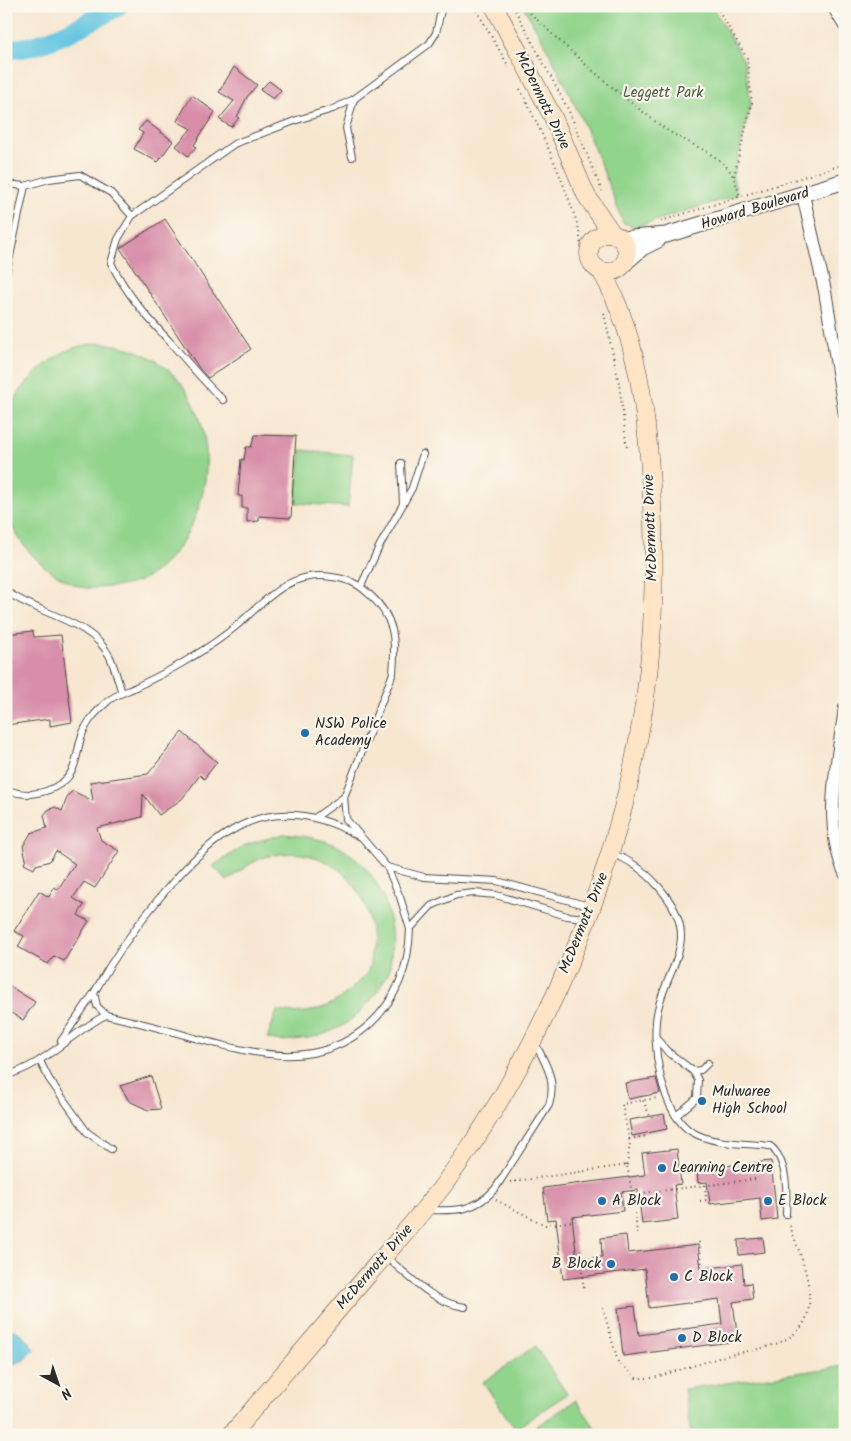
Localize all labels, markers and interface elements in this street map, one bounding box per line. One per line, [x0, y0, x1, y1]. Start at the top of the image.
street label: McDermott Drive [508, 46, 576, 154]
park label: Leggett Park [623, 81, 704, 105]
street label: Howard Boulevard [698, 181, 813, 237]
street label: McDermott Drive [637, 474, 665, 582]
place label: NSW Police Academy [315, 712, 387, 753]
marker: NSW Police Academy [299, 727, 311, 739]
street label: McDermott Drive [553, 868, 615, 977]
place label: Mulwaree High School [712, 1080, 787, 1121]
marker: Mulwaree High School [696, 1095, 708, 1107]
place label: Learning Centre [672, 1156, 773, 1180]
marker: Learning Centre [656, 1162, 668, 1174]
place label: A Block [612, 1189, 662, 1213]
place label: E Block [778, 1189, 827, 1213]
marker: A Block [596, 1195, 608, 1207]
marker: E Block [762, 1195, 774, 1207]
street label: McDermott Drive [331, 1218, 419, 1315]
place label: B Block [552, 1252, 602, 1276]
marker: B Block [605, 1258, 617, 1270]
place label: C Block [684, 1265, 734, 1289]
marker: C Block [668, 1271, 680, 1283]
place label: D Block [692, 1326, 742, 1350]
marker: D Block [676, 1332, 688, 1344]
north arrow [32, 1358, 82, 1408]
text: N [55, 1382, 76, 1405]

